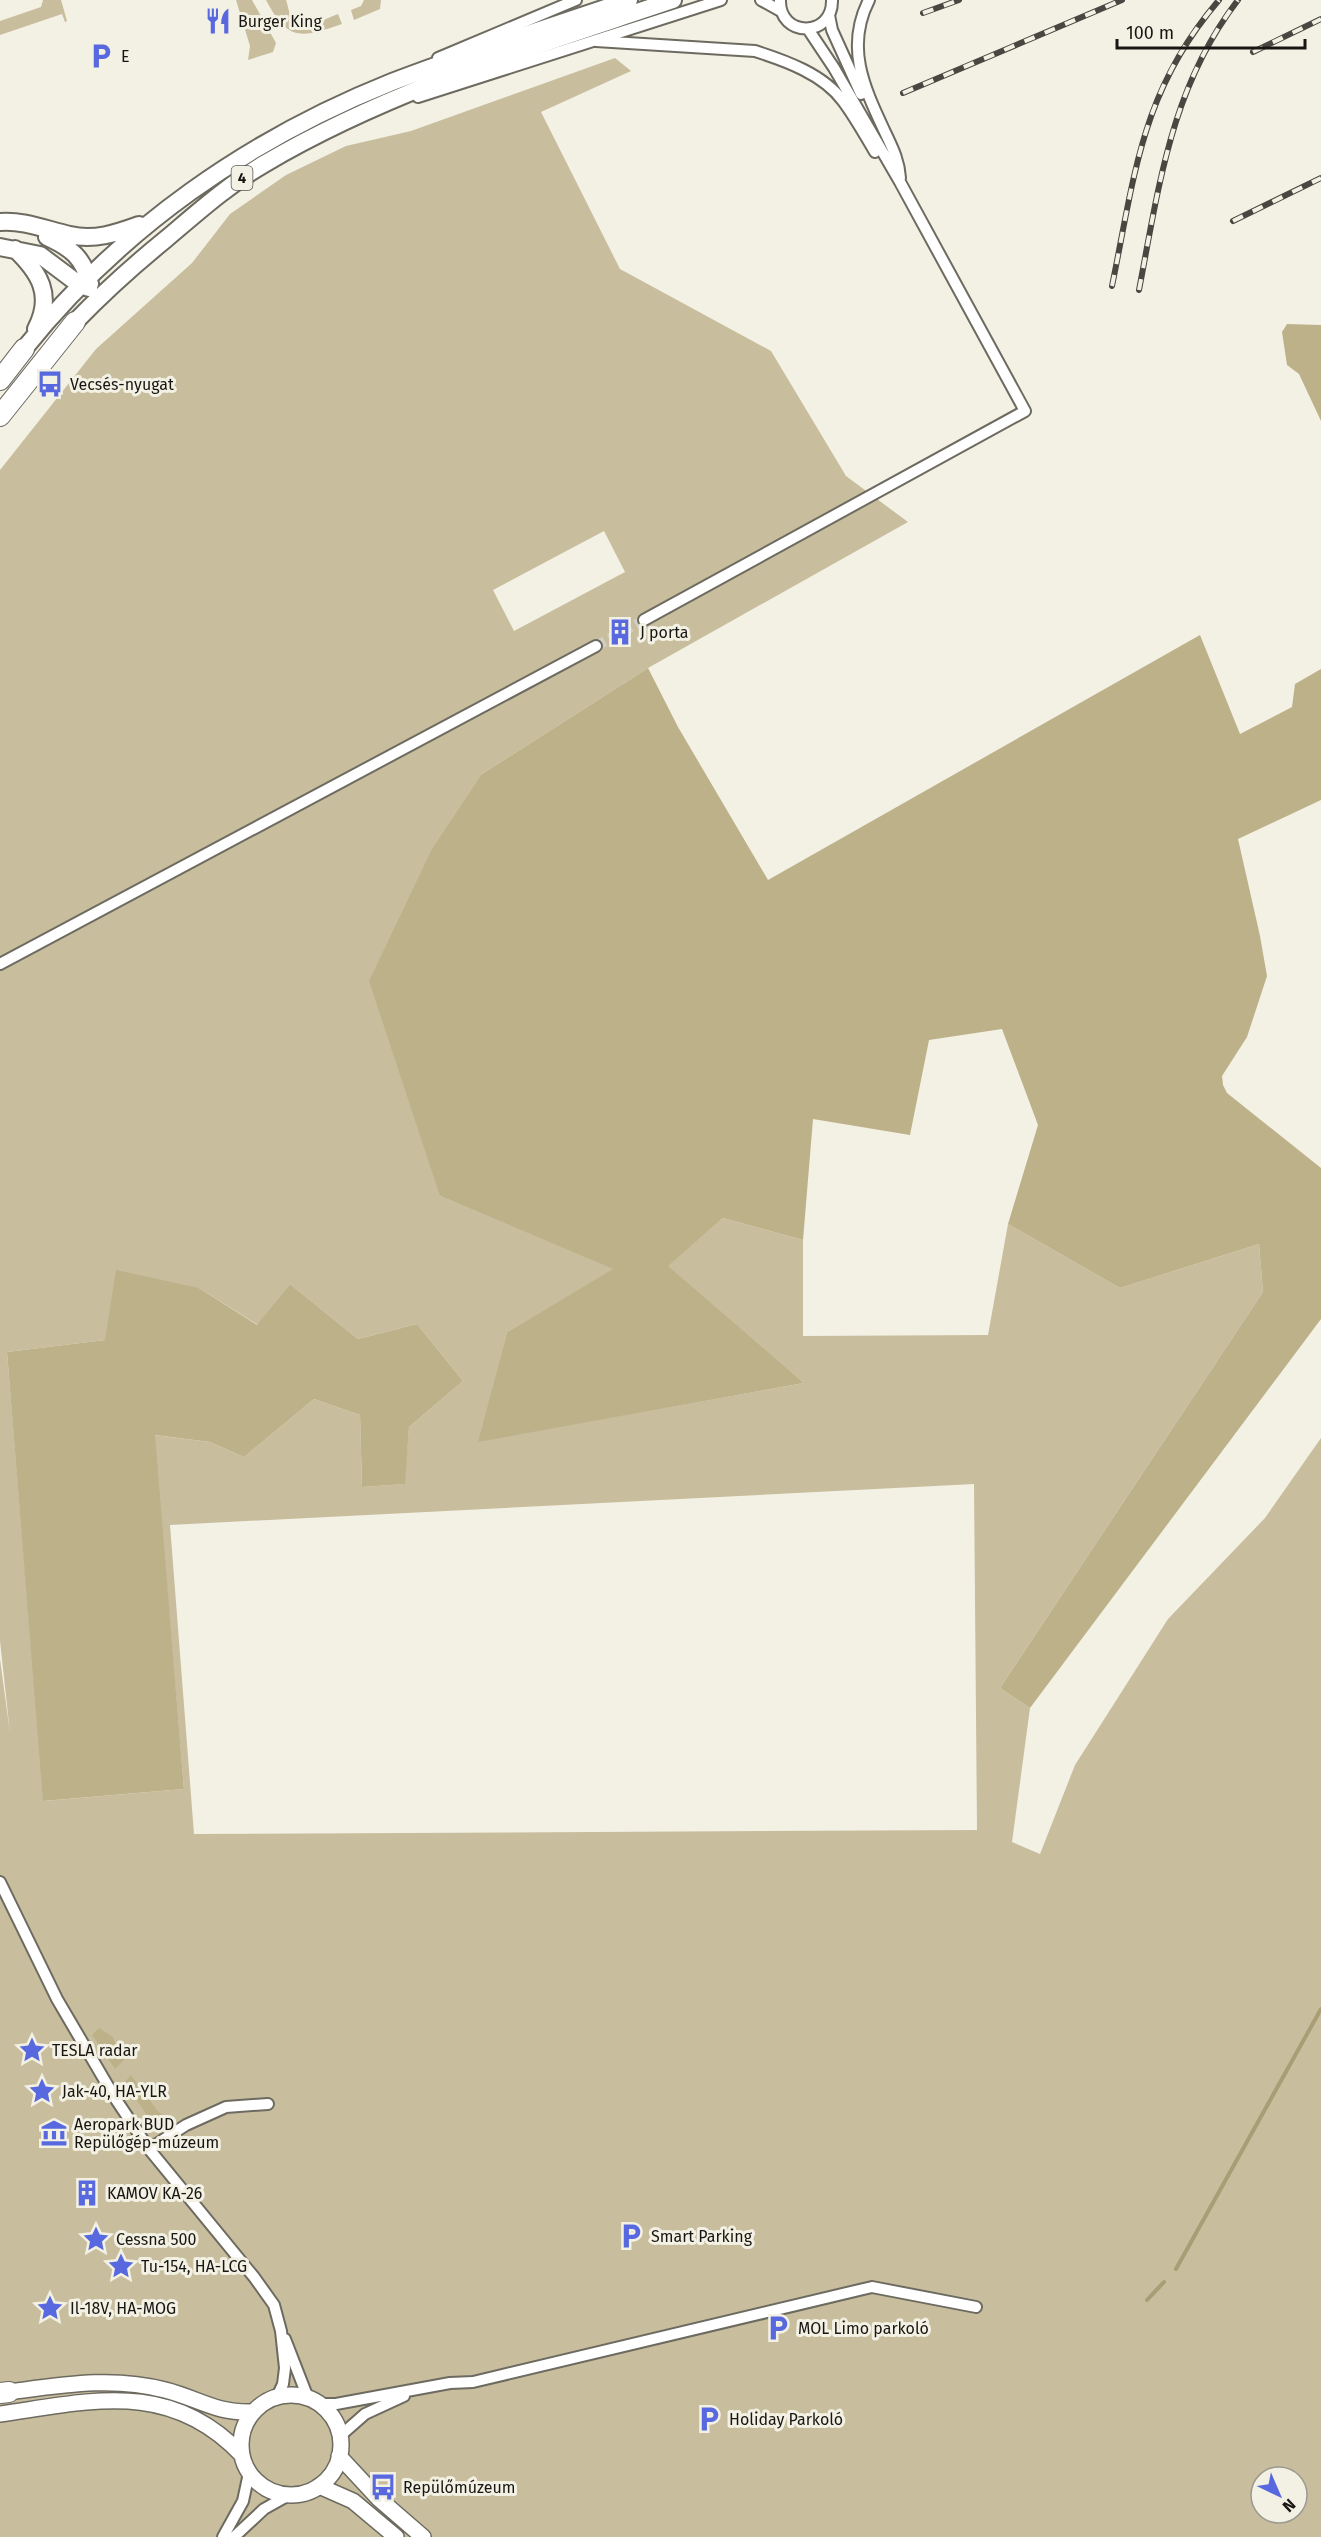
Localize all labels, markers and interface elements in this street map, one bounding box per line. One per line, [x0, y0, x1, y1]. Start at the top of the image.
restaurant icon: Burger King [203, 6, 233, 36]
place label: Burger King [238, 12, 322, 31]
scale bar [1117, 12, 1304, 50]
text: 100 m [1126, 22, 1174, 44]
parking icon: E [86, 41, 116, 71]
place label: E [121, 47, 130, 66]
road number: 4 [232, 166, 252, 190]
bus stop icon: Vecsés-nyugat [35, 369, 65, 399]
place label: Vecsés-nyugat [70, 375, 174, 394]
building icon: J porta [605, 617, 635, 647]
place label: J porta [640, 623, 689, 642]
place icon: TESLA radar [17, 2035, 47, 2065]
place label: TESLA radar [52, 2041, 138, 2060]
place icon: Jak-40, HA-YLR [27, 2076, 57, 2106]
place label: Jak-40, HA-YLR [62, 2082, 167, 2101]
place label: Aeropark BUD Repülőgép-múzeum [74, 2115, 219, 2152]
museum icon: Aeropark BUD Repülőgép-múzeum [39, 2118, 69, 2148]
building icon: KAMOV KA-26 [72, 2178, 102, 2208]
place label: KAMOV KA-26 [107, 2184, 202, 2203]
parking icon: Smart Parking [616, 2221, 646, 2251]
place icon: Cessna 500 [81, 2224, 111, 2254]
place label: Smart Parking [651, 2227, 753, 2246]
place label: Cessna 500 [116, 2230, 196, 2249]
place icon: Tu-154, HA-LCG [106, 2251, 136, 2281]
place label: Tu-154, HA-LCG [141, 2257, 247, 2276]
place icon: Il-18V, HA-MOG [35, 2293, 65, 2323]
place label: Il-18V, HA-MOG [70, 2299, 176, 2318]
parking icon: MOL Limo parkoló [763, 2313, 793, 2343]
place label: MOL Limo parkoló [798, 2319, 929, 2338]
parking icon: Holiday Parkoló [694, 2404, 724, 2434]
place label: Holiday Parkoló [729, 2410, 843, 2429]
north arrow [1249, 2465, 1309, 2525]
bus stop icon: Repülőmúzeum [368, 2472, 398, 2502]
place label: Repülőmúzeum [403, 2478, 516, 2497]
text: N [1279, 2495, 1299, 2516]

